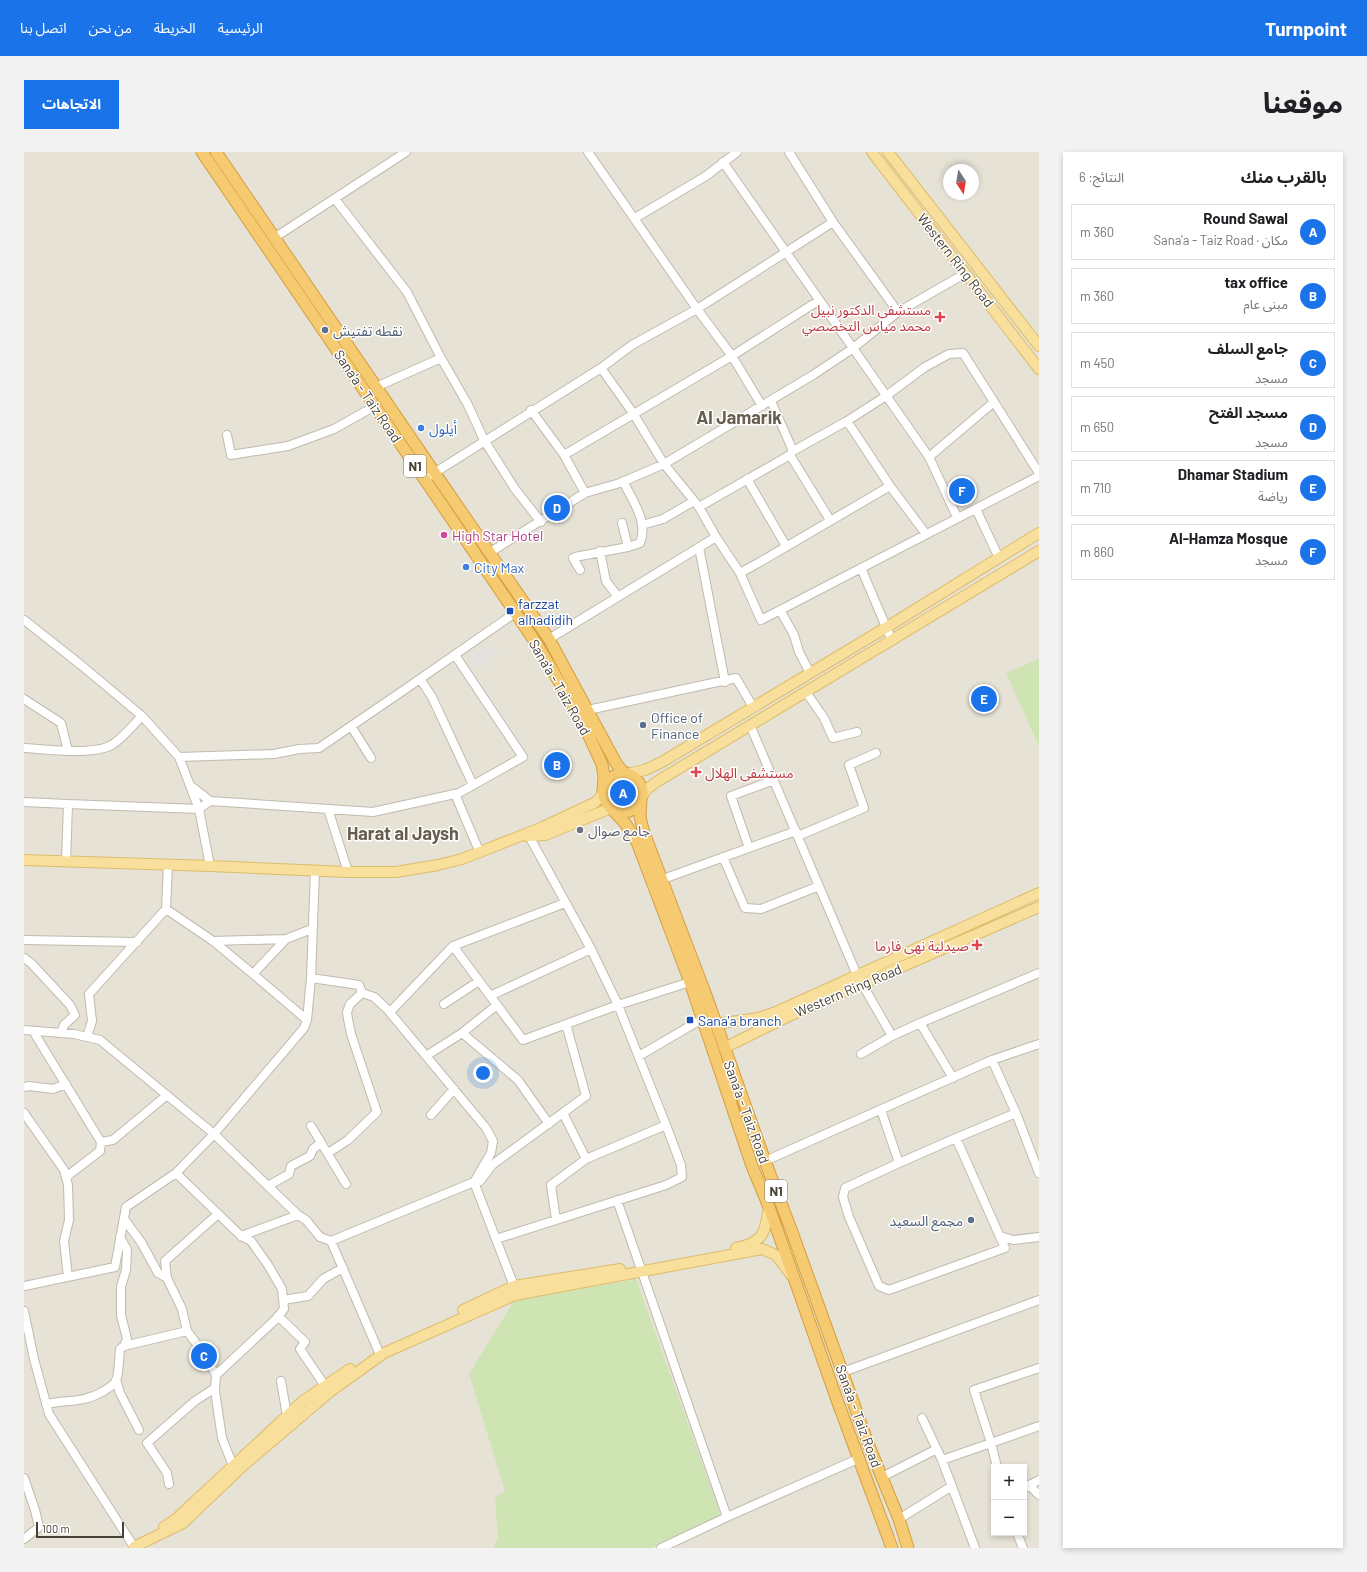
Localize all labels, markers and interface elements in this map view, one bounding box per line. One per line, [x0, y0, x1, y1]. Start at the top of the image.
text: Turnpoint [1265, 17, 1347, 40]
text: اتصل بنا [20, 19, 66, 36]
text: من نحن [88, 19, 132, 36]
text: الخريطة [154, 19, 196, 36]
text: الرئيسية [218, 19, 263, 36]
button: الاتجاهات [24, 80, 119, 129]
text: موقعنا [1263, 85, 1343, 119]
north arrow [943, 164, 979, 200]
text: بالقرب منك [1241, 166, 1327, 186]
text: النتائج: 6 [1079, 169, 1124, 185]
text: Round Sawal [1203, 209, 1288, 227]
street label: Western Ring Road [914, 210, 998, 310]
text: 360 m [1080, 224, 1114, 240]
text: A [1309, 224, 1317, 240]
text: مكان · Sana'a - Taiz Road [1154, 232, 1288, 248]
text: tax office [1224, 273, 1288, 291]
text: 360 m [1080, 288, 1114, 304]
text: B [1309, 288, 1317, 304]
text: مبنى عام [1243, 296, 1288, 312]
place label: مستشفى الدكتور نبيل محمد مياس التخصصي [802, 301, 931, 337]
marker: مستشفى الدكتور نبيل محمد مياس التخصصي [934, 311, 946, 323]
place label: نقطه تفتيش [333, 322, 403, 340]
marker: نقطه تفتيش [320, 325, 330, 335]
text: جامع السلف [1208, 339, 1288, 357]
street label: Sana'a - Taiz Road [331, 346, 405, 446]
text: 450 m [1080, 355, 1115, 371]
text: C [1309, 355, 1317, 371]
text: مسجد [1255, 370, 1288, 386]
text: مسجد الفتح [1209, 403, 1288, 421]
district label: Al Jamarik [696, 406, 782, 428]
text: 650 m [1080, 419, 1114, 435]
text: D [1309, 419, 1317, 435]
place label: أيلول [429, 420, 457, 438]
marker: أيلول [416, 423, 426, 433]
text: مسجد [1255, 434, 1288, 450]
road number: N1 [404, 455, 426, 477]
text: Dhamar Stadium [1178, 465, 1288, 483]
pin: F [949, 476, 975, 506]
text: 710 m [1080, 480, 1111, 496]
text: E [1309, 480, 1317, 496]
text: رياضة [1258, 488, 1288, 504]
pin: D [544, 493, 570, 523]
place label: High Star Hotel [452, 527, 543, 544]
text: Al-Hamza Mosque [1169, 529, 1288, 547]
marker: High Star Hotel [439, 530, 449, 540]
text: 860 m [1080, 544, 1114, 560]
text: F [1309, 544, 1317, 560]
text: مسجد [1255, 552, 1288, 568]
place label: City Max [474, 559, 525, 576]
marker: City Max [461, 562, 471, 572]
place label: farzzat alhadidih [518, 595, 573, 628]
marker: farzzat alhadidih [505, 606, 515, 616]
street label: Sana'a - Taiz Road [526, 636, 594, 738]
pin: E [971, 684, 997, 714]
place label: Office of Finance [651, 709, 703, 742]
marker: Office of Finance [638, 720, 648, 730]
pin: B [544, 750, 570, 780]
place label: مستشفى الهلال [705, 764, 794, 782]
marker: مستشفى الهلال [690, 766, 702, 778]
pin: A [610, 778, 636, 808]
district label: Harat al Jaysh [347, 822, 459, 844]
place label: جامع صوال [588, 822, 650, 842]
marker: جامع صوال [575, 825, 585, 835]
place label: صيدلية نهى فارما [875, 937, 969, 955]
marker: صيدلية نهى فارما [972, 940, 982, 950]
street label: Western Ring Road [792, 960, 904, 1020]
place label: Sana'a branch [698, 1012, 781, 1029]
marker: Sana'a branch [685, 1015, 695, 1025]
street label: Sana'a - Taiz Road [721, 1058, 773, 1166]
your location [473, 1063, 493, 1083]
road number: N1 [765, 1180, 787, 1202]
place label: مجمع السعيد [890, 1212, 963, 1232]
marker: مجمع السعيد [966, 1215, 976, 1225]
pin: C [191, 1341, 217, 1371]
street label: Sana'a - Taiz Road [833, 1362, 885, 1470]
map controls [991, 1464, 1027, 1536]
button: + [991, 1464, 1027, 1500]
button: − [991, 1500, 1027, 1536]
scale bar [36, 1520, 124, 1539]
text: 100 m [42, 1522, 70, 1535]

